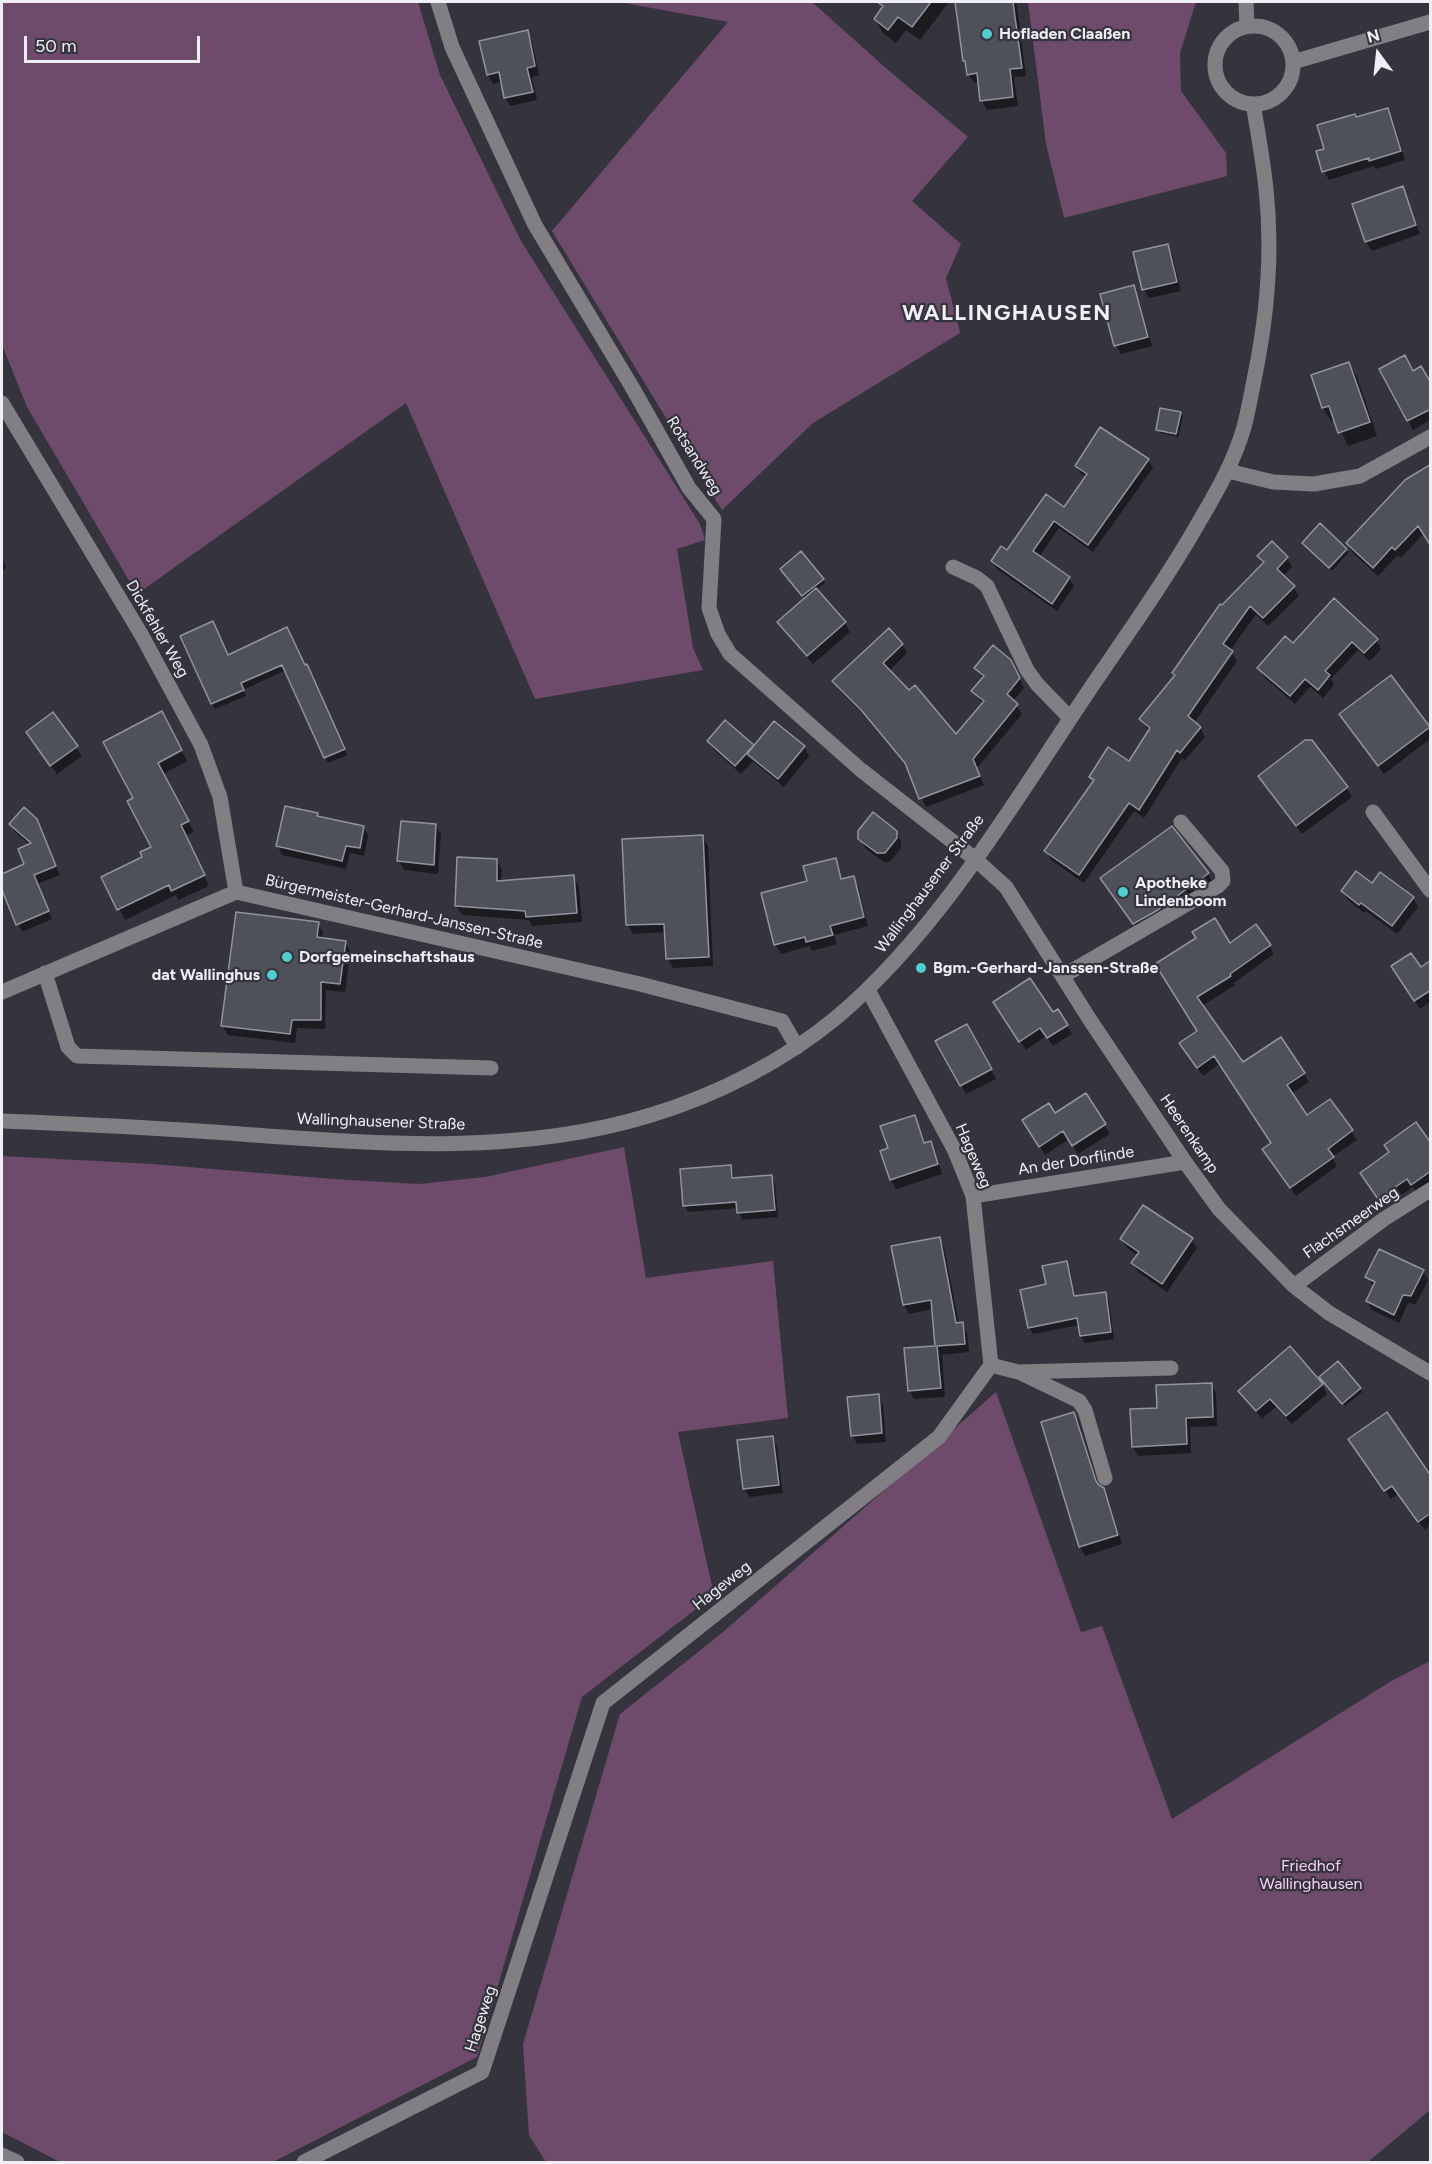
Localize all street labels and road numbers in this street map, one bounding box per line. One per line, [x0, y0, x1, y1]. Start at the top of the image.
street label: Rotsandweg [662, 413, 726, 499]
street label: Dickfehler Weg [121, 577, 193, 681]
street label: Wallinghausener Straße [872, 811, 988, 957]
street label: Bürgermeister-Gerhard-Janssen-Straße [263, 871, 545, 953]
street label: Heerenkamp [1155, 1091, 1223, 1177]
street label: Wallinghausener Straße [297, 1109, 465, 1135]
street label: Hageweg [951, 1121, 995, 1191]
street label: An der Dorflinde [1017, 1142, 1135, 1180]
street label: Flachsmeerweg [1299, 1183, 1403, 1263]
street label: Hageweg [689, 1557, 755, 1615]
street label: Hageweg [461, 1983, 501, 2055]

